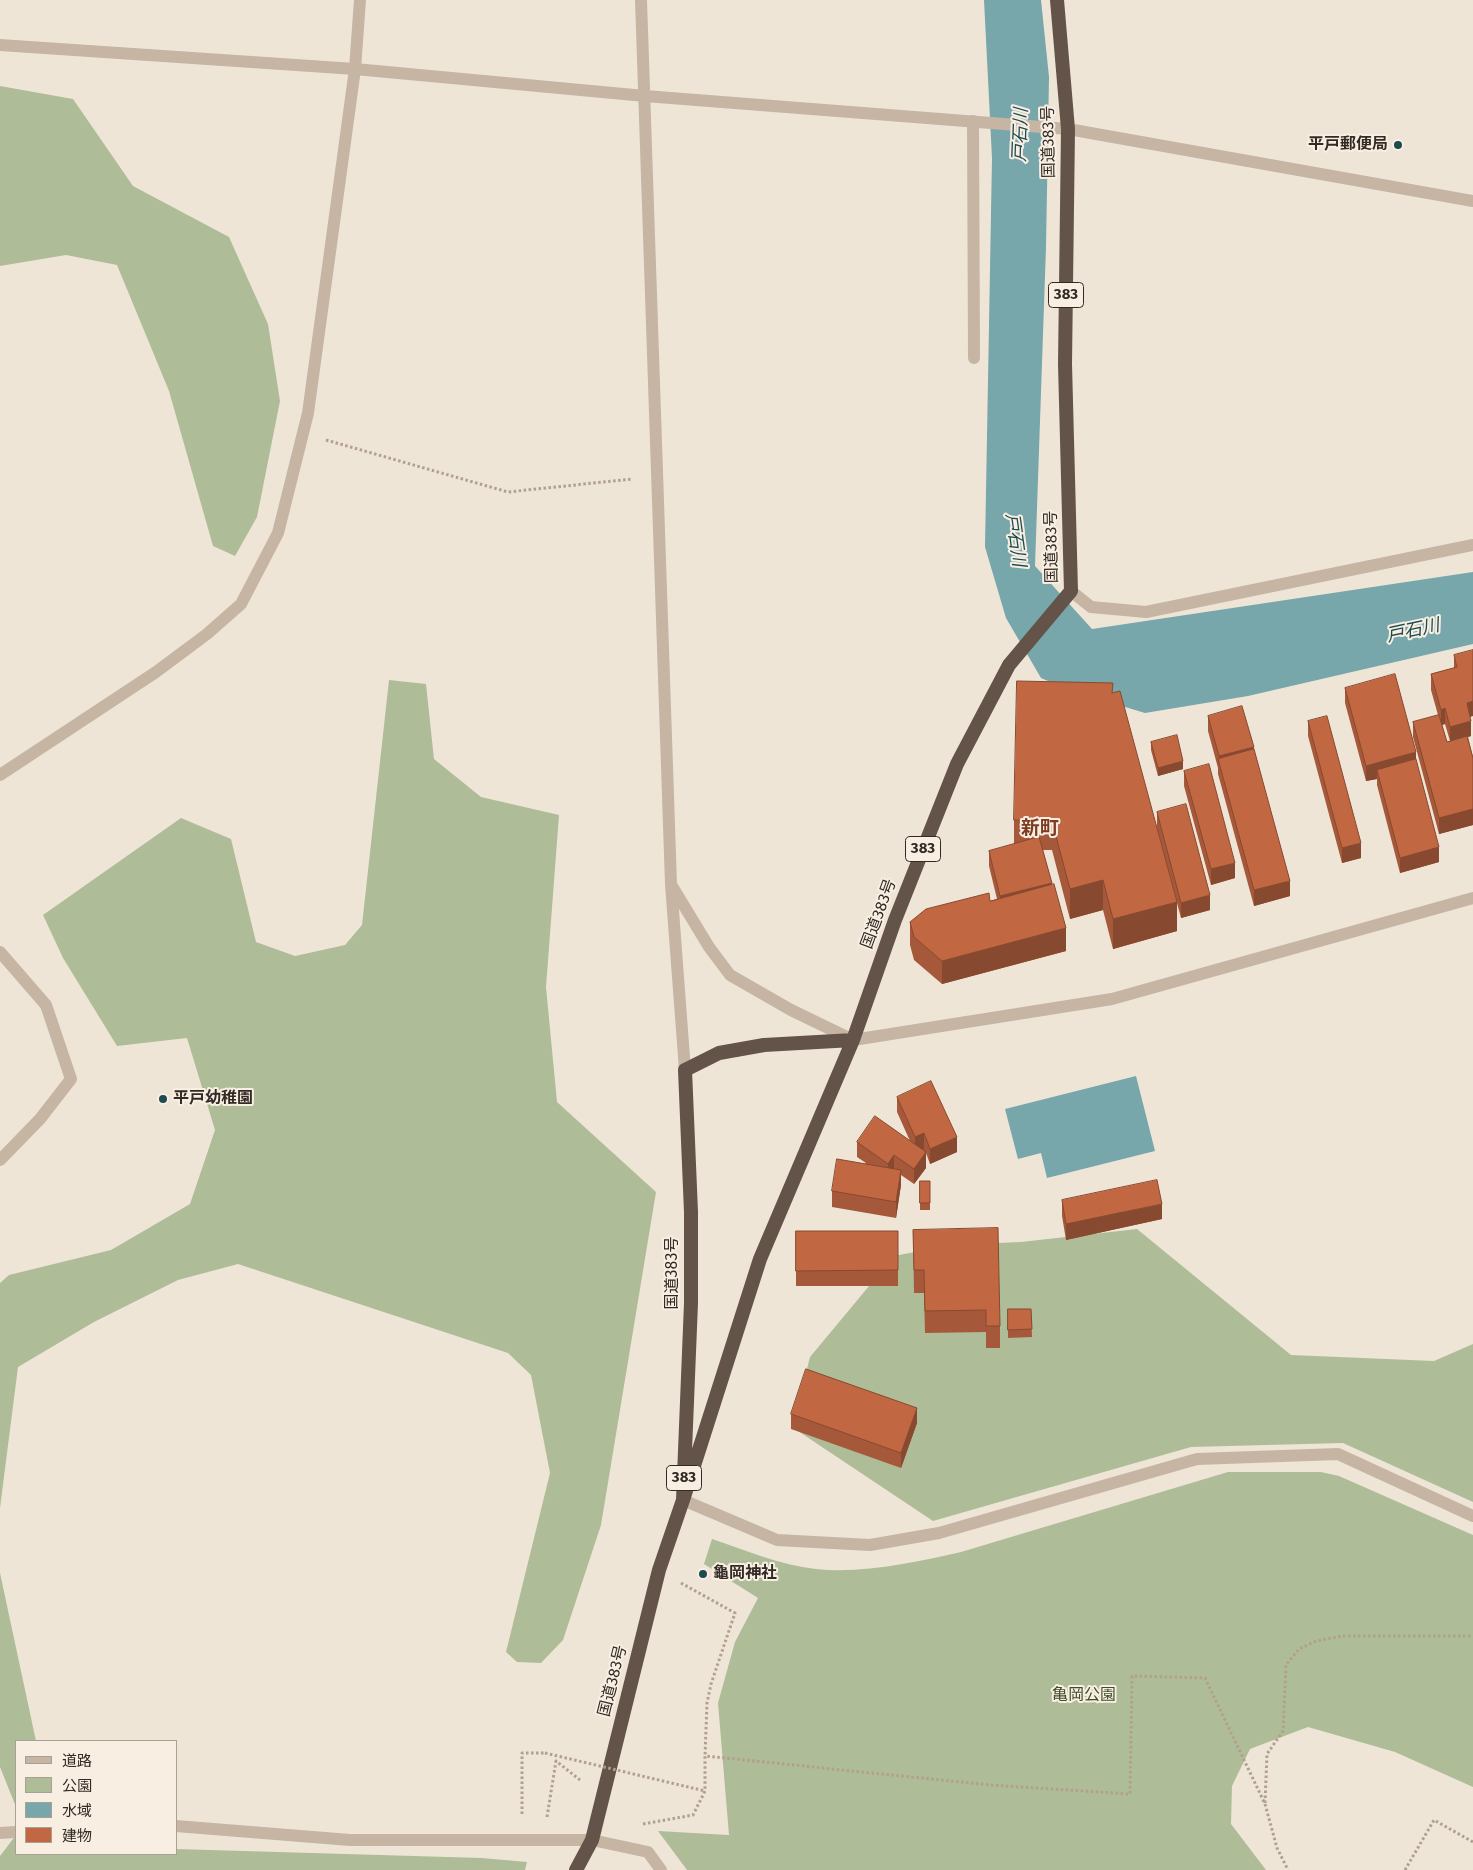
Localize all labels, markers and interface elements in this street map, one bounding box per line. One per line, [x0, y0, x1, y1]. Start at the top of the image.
street label: 国道383号 [1039, 105, 1059, 179]
water label: 戸石川 [1009, 108, 1033, 162]
place label: 平戸郵便局 [1308, 135, 1388, 155]
marker: 平戸郵便局 [1392, 139, 1404, 151]
road number: 383 [1048, 282, 1084, 308]
street label: 国道383号 [1042, 510, 1062, 584]
water label: 戸石川 [1001, 512, 1029, 568]
water label: 戸石川 [1384, 615, 1442, 647]
district label: 新町 [1021, 818, 1059, 840]
road number: 383 [906, 836, 940, 862]
street label: 国道383号 [858, 877, 900, 951]
place label: 平戸幼稚園 [173, 1089, 253, 1109]
marker: 平戸幼稚園 [157, 1093, 169, 1105]
street label: 国道383号 [663, 1237, 683, 1309]
road number: 383 [666, 1466, 702, 1490]
place label: 龜岡神社 [713, 1564, 777, 1584]
marker: 龜岡神社 [697, 1568, 709, 1580]
street label: 国道383号 [595, 1643, 631, 1719]
park label: 亀岡公園 [1052, 1686, 1116, 1706]
legend [15, 1740, 178, 1855]
text: 道路 [62, 1752, 92, 1770]
text: 公園 [62, 1777, 92, 1795]
text: 水域 [62, 1802, 92, 1820]
text: 建物 [62, 1827, 92, 1845]

